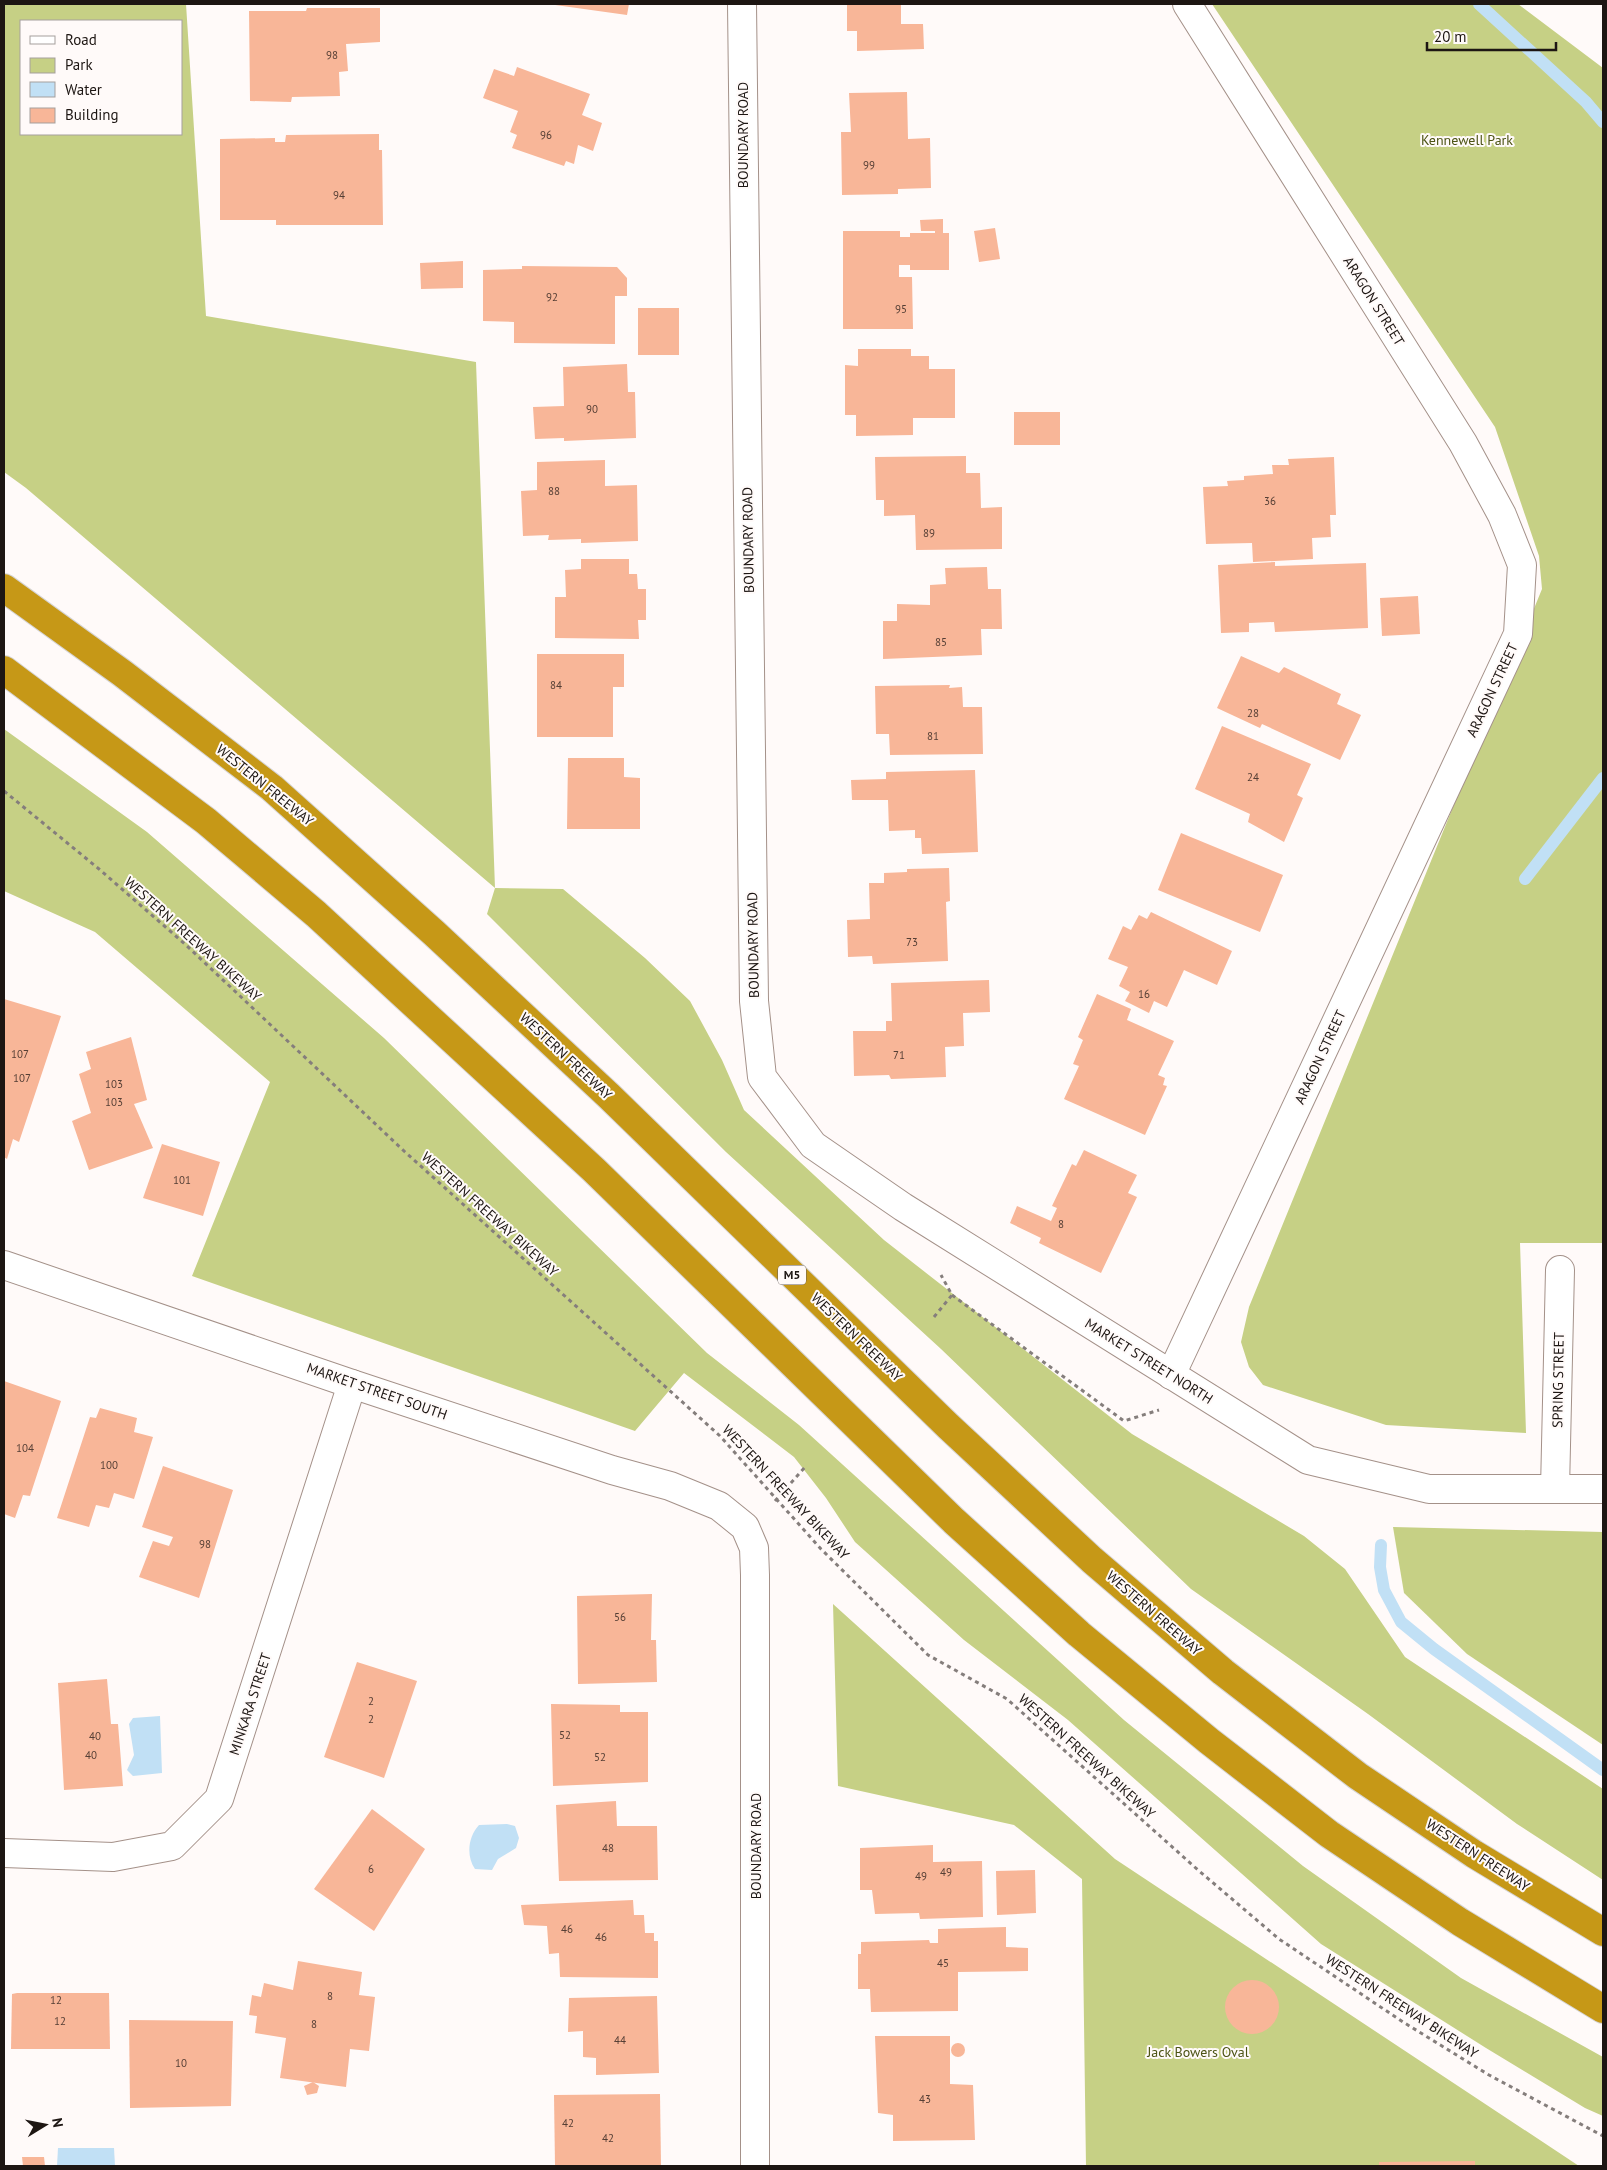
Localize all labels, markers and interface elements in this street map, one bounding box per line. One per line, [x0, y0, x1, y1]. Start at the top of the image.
legend [20, 20, 182, 135]
scale bar [1427, 20, 1556, 52]
text: 20 m [1434, 27, 1467, 46]
text: Road [65, 30, 97, 49]
house number: 98 [326, 48, 338, 62]
text: Park [65, 55, 93, 74]
text: Water [65, 80, 102, 99]
street label: BOUNDARY ROAD [734, 82, 752, 188]
text: Building [65, 105, 119, 124]
house number: 96 [540, 128, 552, 142]
park label: Kennewell Park [1421, 131, 1513, 149]
house number: 99 [863, 158, 875, 172]
house number: 94 [333, 188, 345, 202]
street label: ARAGON STREET [1339, 253, 1409, 349]
house number: 92 [546, 290, 558, 304]
house number: 95 [895, 302, 907, 316]
house number: 90 [586, 402, 598, 416]
house number: 88 [548, 484, 560, 498]
street label: BOUNDARY ROAD [738, 487, 758, 593]
house number: 36 [1264, 494, 1276, 508]
house number: 89 [923, 526, 935, 540]
house number: 85 [935, 635, 947, 649]
street label: ARAGON STREET [1462, 640, 1522, 740]
house number: 84 [550, 678, 562, 692]
house number: 28 [1247, 706, 1259, 720]
house number: 81 [927, 729, 939, 743]
street label: WESTERN FREEWAY [213, 740, 317, 830]
house number: 24 [1247, 770, 1259, 784]
street label: WESTERN FREEWAY BIKEWAY [121, 873, 265, 1005]
street label: BOUNDARY ROAD [743, 892, 763, 998]
house number: 73 [906, 935, 918, 949]
house number: 16 [1138, 987, 1150, 1001]
street label: ARAGON STREET [1290, 1007, 1350, 1107]
street label: WESTERN FREEWAY [516, 1008, 616, 1104]
house number: 107 [11, 1047, 29, 1061]
house number: 71 [893, 1048, 905, 1062]
house number: 107 [13, 1071, 31, 1085]
house number: 103 [105, 1077, 123, 1091]
house number: 103 [105, 1095, 123, 1109]
street label: WESTERN FREEWAY BIKEWAY [418, 1148, 562, 1280]
house number: 101 [173, 1173, 191, 1187]
house number: 8 [1058, 1217, 1064, 1231]
road number: M5 [778, 1266, 806, 1284]
street label: WESTERN FREEWAY [808, 1289, 907, 1385]
street label: MARKET STREET NORTH [1082, 1314, 1216, 1408]
street label: SPRING STREET [1548, 1332, 1568, 1428]
street label: MARKET STREET SOUTH [304, 1358, 450, 1424]
street label: WESTERN FREEWAY BIKEWAY [719, 1421, 853, 1563]
house number: 104 [16, 1441, 34, 1455]
house number: 100 [100, 1458, 118, 1472]
house number: 98 [199, 1537, 211, 1551]
street label: WESTERN FREEWAY [1103, 1567, 1205, 1659]
house number: 56 [614, 1610, 626, 1624]
street label: MINKARA STREET [225, 1650, 275, 1757]
street label: WESTERN FREEWAY BIKEWAY [1015, 1690, 1159, 1822]
house number: 2 [368, 1694, 374, 1708]
house number: 2 [368, 1712, 374, 1726]
house number: 52 [559, 1728, 571, 1742]
house number: 40 [89, 1729, 101, 1743]
house number: 40 [85, 1748, 97, 1762]
house number: 52 [594, 1750, 606, 1764]
street label: BOUNDARY ROAD [747, 1793, 765, 1899]
street label: WESTERN FREEWAY [1423, 1815, 1533, 1895]
house number: 48 [602, 1841, 614, 1855]
house number: 6 [368, 1862, 374, 1876]
house number: 49 [940, 1865, 952, 1879]
house number: 49 [915, 1869, 927, 1883]
house number: 46 [561, 1922, 573, 1936]
house number: 46 [595, 1930, 607, 1944]
street label: WESTERN FREEWAY BIKEWAY [1322, 1950, 1482, 2062]
house number: 45 [937, 1956, 949, 1970]
house number: 8 [327, 1989, 333, 2003]
house number: 12 [50, 1993, 62, 2007]
house number: 12 [54, 2014, 66, 2028]
house number: 8 [311, 2017, 317, 2031]
house number: 44 [614, 2033, 626, 2047]
park label: Jack Bowers Oval [1146, 2043, 1249, 2061]
house number: 10 [175, 2056, 187, 2070]
house number: 43 [919, 2092, 931, 2106]
north arrow [20, 2100, 70, 2150]
house number: 42 [562, 2116, 574, 2130]
text: N [48, 2117, 67, 2129]
house number: 42 [602, 2131, 614, 2145]

